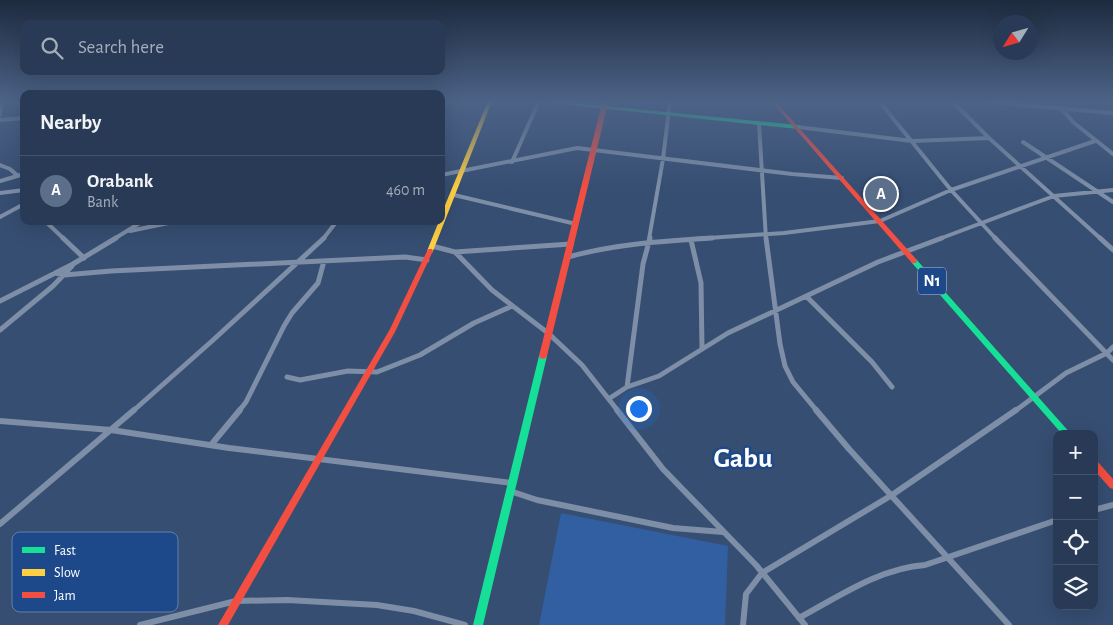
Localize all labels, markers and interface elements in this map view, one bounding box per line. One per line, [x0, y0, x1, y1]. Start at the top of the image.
north arrow [993, 15, 1038, 60]
search box [20, 20, 445, 75]
icon: search [38, 34, 66, 62]
text: Search here [78, 38, 164, 57]
text: Nearby [40, 112, 101, 133]
text: Orabank [87, 172, 153, 191]
pin: A [865, 175, 897, 213]
text: A [51, 182, 61, 198]
text: 460 m [386, 182, 425, 198]
text: Bank [87, 194, 118, 210]
road number: N1 [918, 268, 946, 294]
your location [626, 396, 652, 422]
map controls [1053, 430, 1098, 610]
button: + [1053, 430, 1098, 475]
district label: Gabu [713, 445, 773, 473]
button: − [1053, 475, 1098, 520]
button: locate [1053, 520, 1098, 565]
legend [12, 532, 178, 612]
text: Fast [54, 544, 76, 558]
button: layers [1053, 565, 1098, 610]
text: Slow [54, 566, 81, 580]
text: Jam [54, 589, 76, 603]

